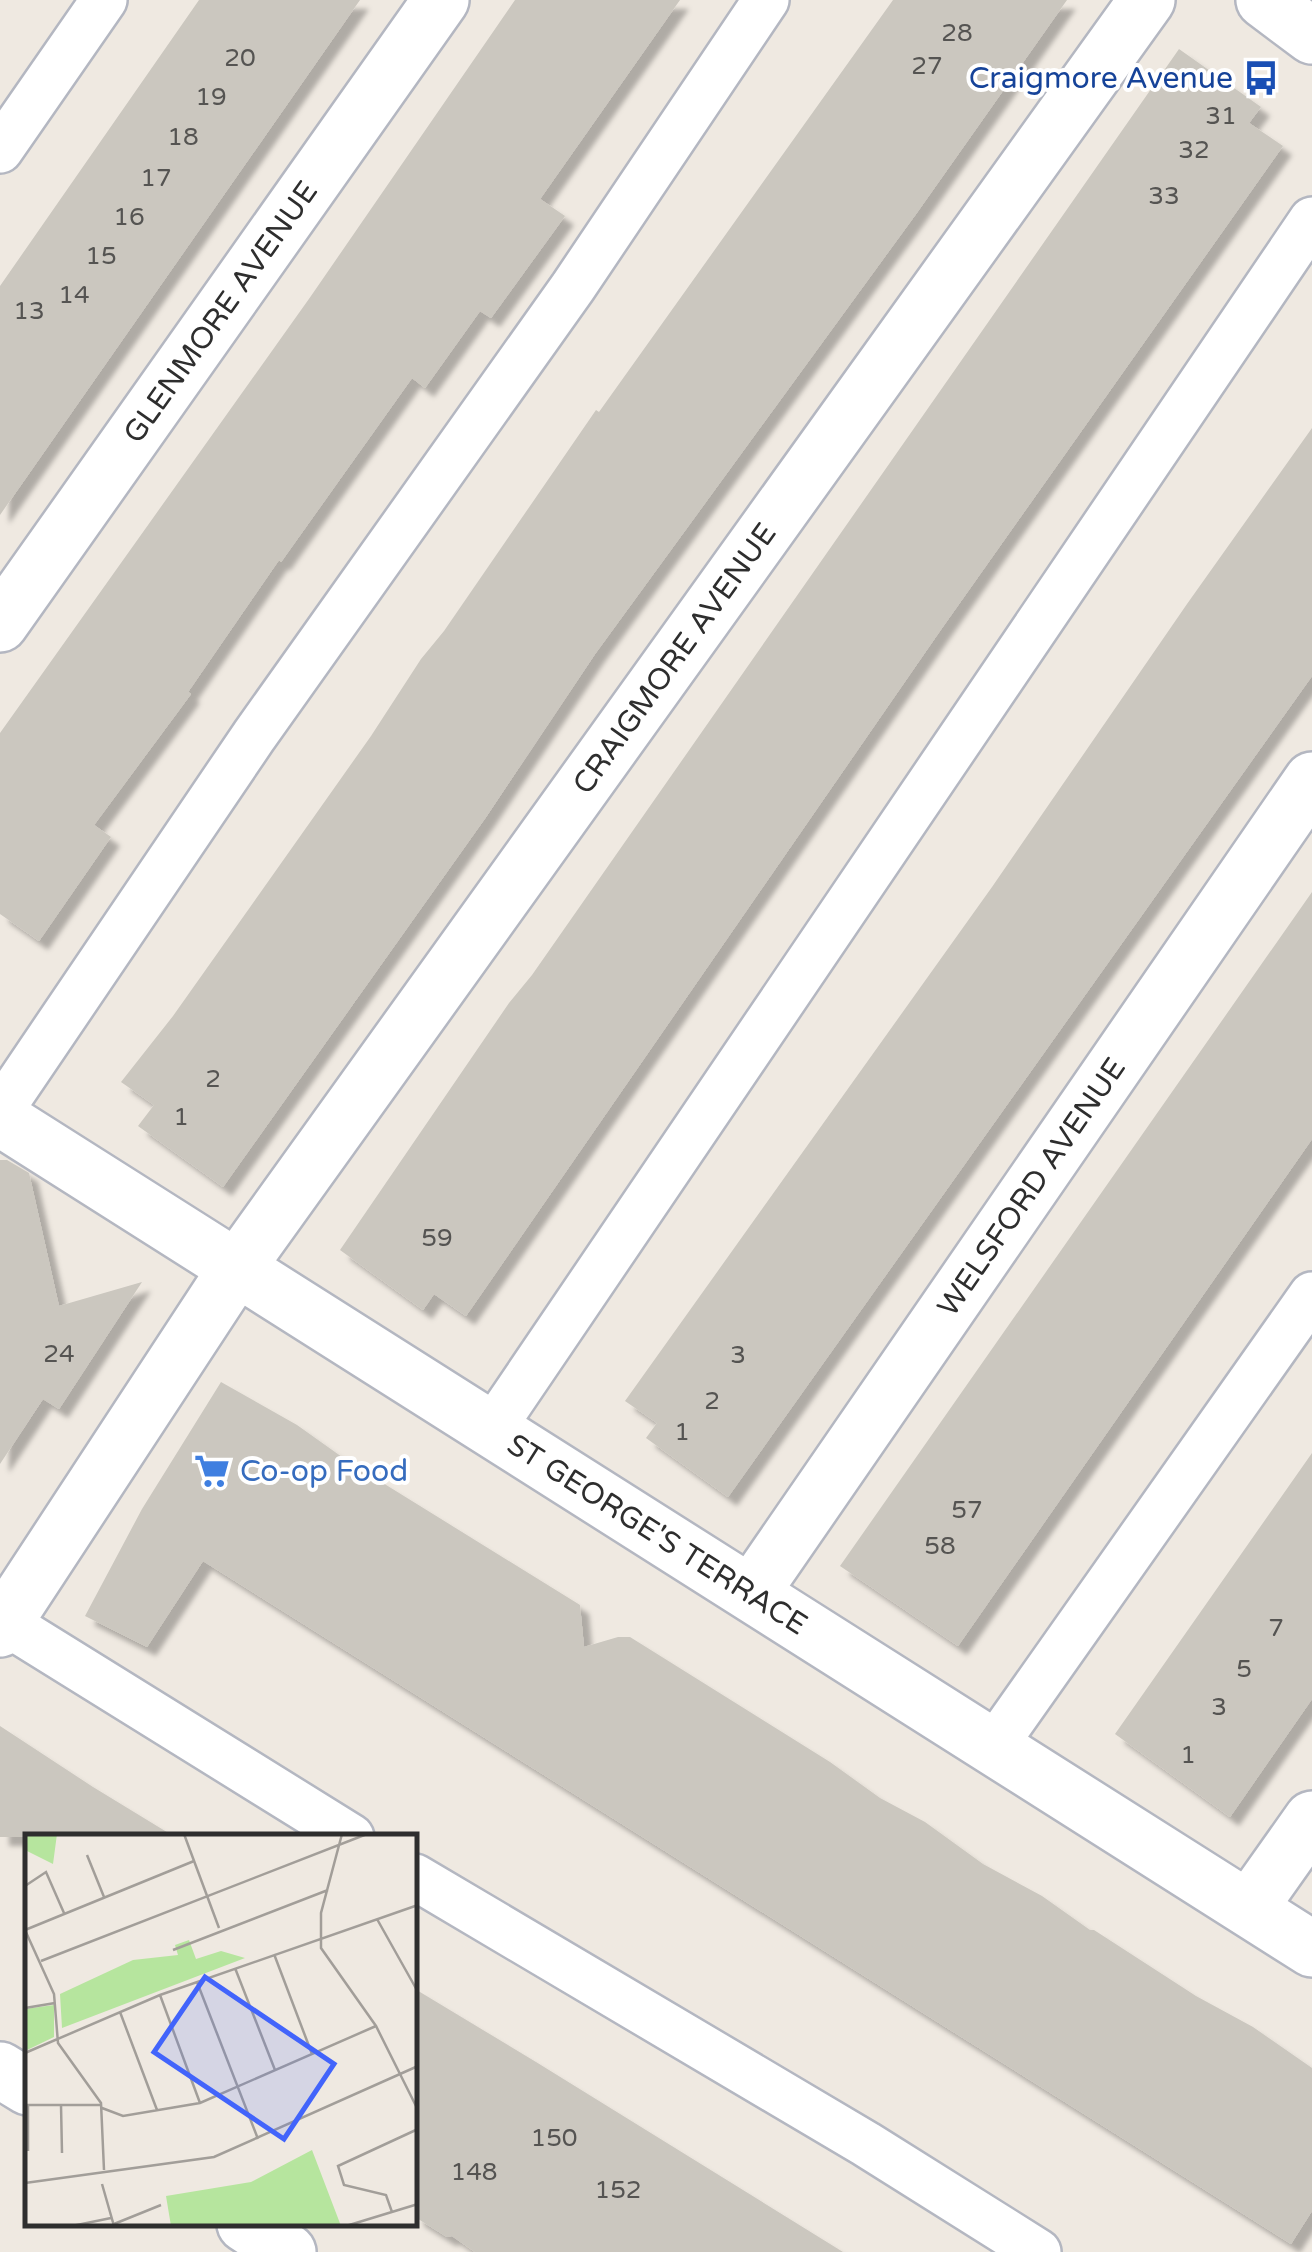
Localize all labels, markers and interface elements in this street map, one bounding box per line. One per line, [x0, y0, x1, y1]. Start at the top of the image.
house number: 28 [941, 18, 973, 48]
house number: 20 [224, 43, 256, 73]
house number: 27 [911, 51, 943, 81]
bus stop icon: Craigmore Avenue [1242, 59, 1280, 97]
place label: Craigmore Avenue [969, 60, 1233, 97]
house number: 19 [195, 82, 227, 112]
house number: 31 [1205, 101, 1237, 131]
house number: 18 [167, 122, 199, 152]
house number: 32 [1178, 135, 1210, 165]
house number: 17 [140, 163, 172, 193]
street label: GLENMORE AVENUE [116, 174, 326, 450]
house number: 33 [1148, 181, 1180, 211]
house number: 16 [113, 202, 145, 232]
house number: 15 [85, 241, 117, 271]
house number: 14 [58, 280, 90, 310]
house number: 13 [13, 296, 45, 326]
street label: CRAIGMORE AVENUE [565, 516, 784, 801]
street label: WELSFORD AVENUE [930, 1051, 1134, 1324]
house number: 2 [205, 1064, 221, 1094]
house number: 1 [173, 1102, 189, 1132]
house number: 59 [421, 1223, 453, 1253]
house number: 24 [43, 1339, 75, 1369]
house number: 3 [730, 1340, 746, 1370]
house number: 2 [704, 1386, 720, 1416]
house number: 1 [674, 1417, 690, 1447]
street label: ST GEORGE'S TERRACE [500, 1426, 814, 1643]
supermarket icon: Co-op Food [193, 1452, 231, 1490]
place label: Co-op Food [240, 1453, 408, 1490]
house number: 57 [951, 1495, 983, 1525]
house number: 58 [924, 1531, 956, 1561]
house number: 7 [1268, 1613, 1284, 1643]
house number: 5 [1236, 1654, 1252, 1684]
house number: 3 [1211, 1692, 1227, 1722]
house number: 1 [1180, 1740, 1196, 1770]
inset map [25, 1834, 418, 2227]
house number: 150 [530, 2123, 578, 2153]
house number: 148 [450, 2157, 498, 2187]
house number: 152 [594, 2175, 642, 2205]

